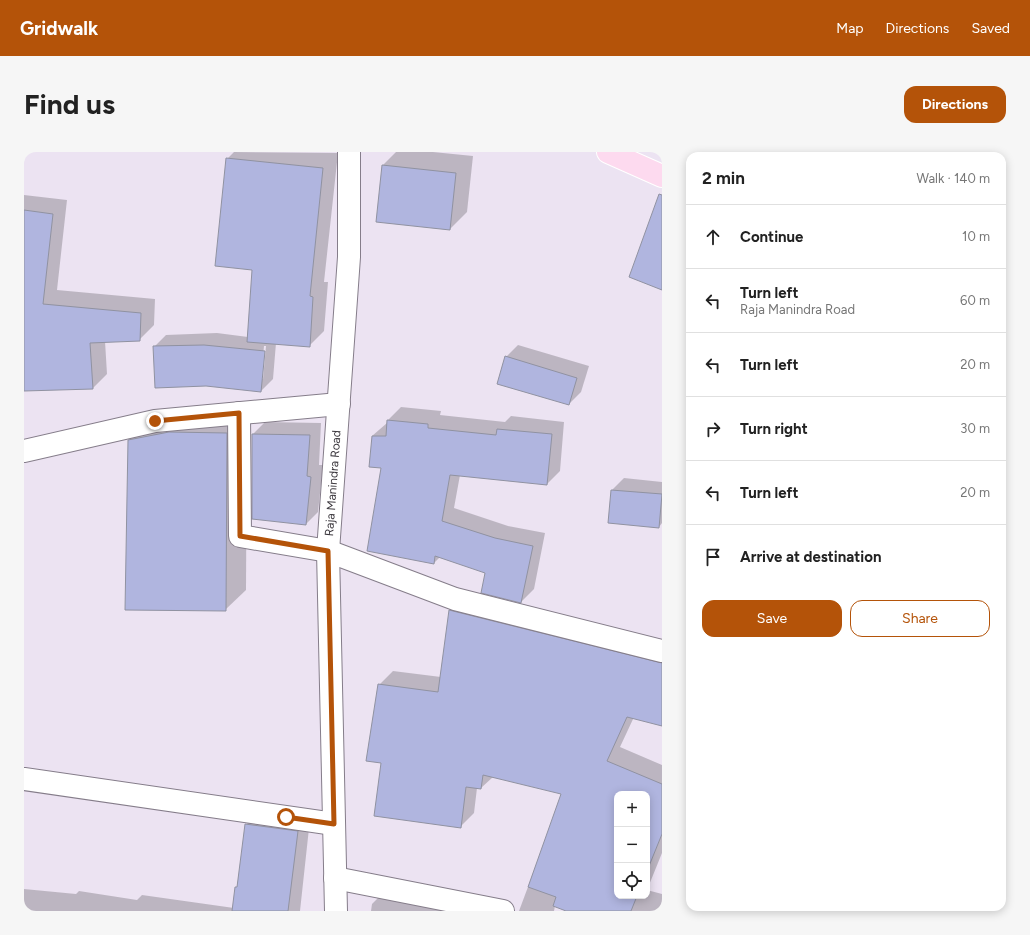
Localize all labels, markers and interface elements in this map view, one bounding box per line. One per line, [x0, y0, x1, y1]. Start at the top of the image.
text: Gridwalk [20, 17, 98, 40]
text: Map [836, 20, 864, 37]
text: Directions [886, 20, 949, 37]
text: Saved [971, 20, 1010, 37]
button: Directions [904, 86, 1006, 123]
text: Find us [24, 87, 115, 121]
text: 2 min [702, 168, 745, 188]
text: Walk · 140 m [916, 171, 990, 186]
icon: ahead [702, 226, 724, 248]
text: Continue [740, 228, 803, 246]
text: 10 m [962, 229, 990, 244]
text: Turn left [740, 284, 798, 302]
icon: left [702, 290, 724, 312]
text: 60 m [960, 293, 990, 308]
text: Raja Manindra Road [740, 302, 855, 317]
icon: left [702, 354, 724, 376]
text: Turn left [740, 356, 798, 374]
text: 20 m [960, 357, 990, 372]
route end [146, 412, 164, 430]
icon: right [702, 418, 724, 440]
text: Turn right [740, 420, 808, 438]
text: 30 m [960, 421, 990, 436]
street label: Raja Manindra Road [322, 430, 344, 537]
icon: left [702, 482, 724, 504]
text: Turn left [740, 484, 798, 502]
text: 20 m [960, 485, 990, 500]
icon: arrive [702, 546, 724, 568]
text: Arrive at destination [740, 548, 881, 566]
button: Save [702, 600, 842, 637]
button: Share [850, 600, 990, 637]
map controls [614, 791, 650, 899]
button: + [614, 791, 650, 827]
route start [277, 808, 295, 826]
button: − [614, 827, 650, 863]
button: locate [614, 863, 650, 899]

